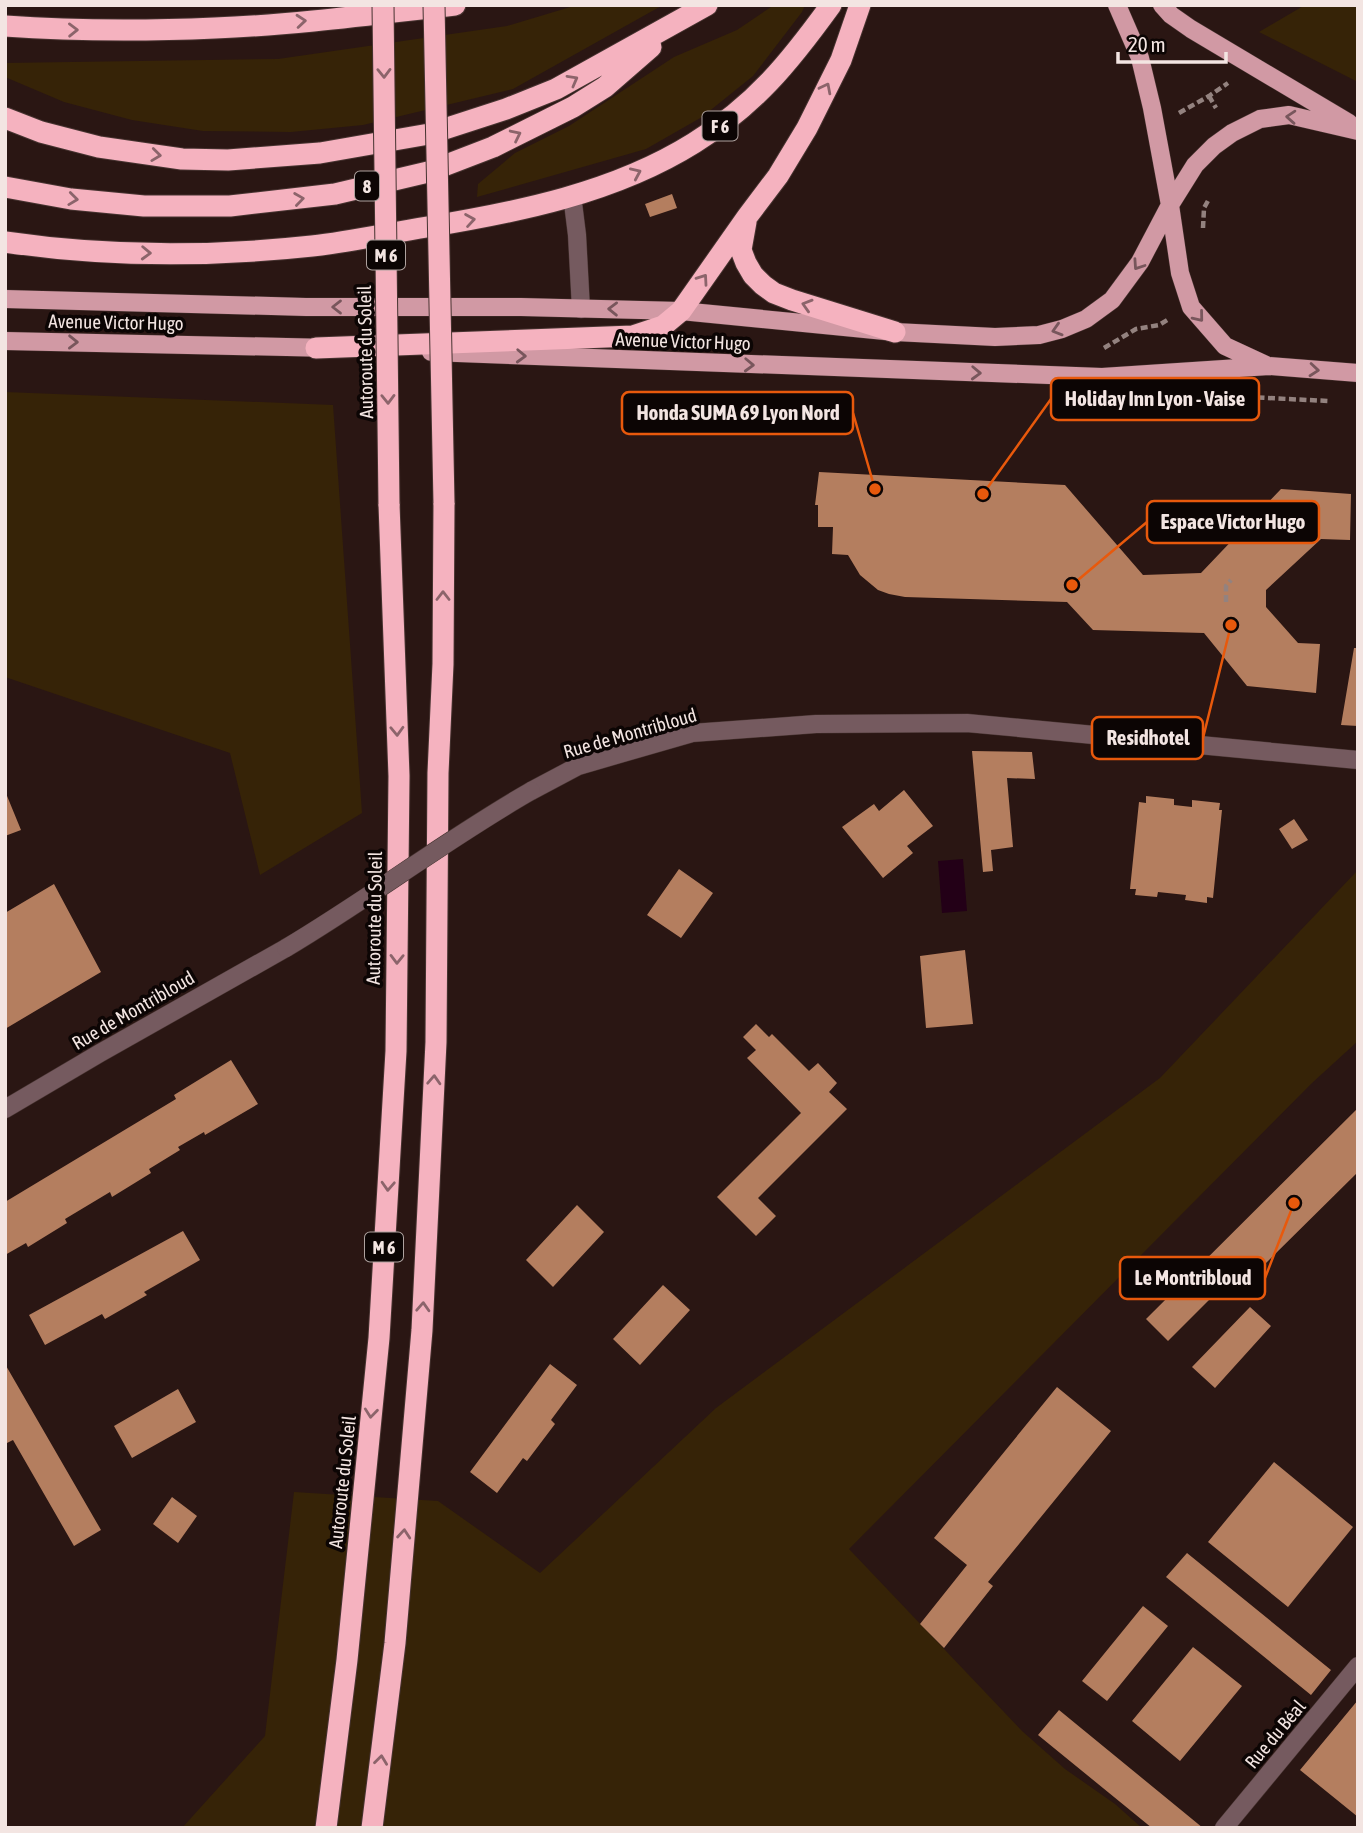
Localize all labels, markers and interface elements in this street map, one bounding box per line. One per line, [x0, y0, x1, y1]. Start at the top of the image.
one-way arrow [295, 14, 306, 29]
scale bar [1118, 21, 1226, 65]
one-way arrow [69, 22, 79, 38]
text: 20 m [1128, 32, 1166, 56]
one-way arrow [376, 68, 391, 79]
one-way arrow [565, 75, 578, 88]
one-way arrow [818, 83, 832, 95]
one-way arrow [1285, 110, 1296, 125]
road number: F 6 [702, 112, 738, 140]
one-way arrow [509, 129, 521, 143]
one-way arrow [150, 148, 161, 163]
one-way arrow [629, 167, 641, 181]
road number: 8 [355, 172, 379, 201]
one-way arrow [67, 191, 78, 206]
one-way arrow [293, 191, 305, 206]
one-way arrow [464, 213, 475, 228]
road number: M 6 [367, 241, 405, 270]
one-way arrow [141, 246, 152, 261]
one-way arrow [1133, 257, 1146, 270]
one-way arrow [695, 274, 708, 287]
street label: Autoroute du Soleil [353, 285, 377, 419]
one-way arrow [331, 299, 342, 315]
one-way arrow [801, 299, 813, 313]
one-way arrow [608, 302, 619, 317]
one-way arrow [1191, 308, 1203, 321]
street label: Avenue Victor Hugo [48, 310, 184, 334]
one-way arrow [1051, 321, 1063, 336]
street label: Avenue Victor Hugo [615, 328, 751, 354]
one-way arrow [68, 335, 79, 350]
one-way arrow [516, 348, 527, 363]
one-way arrow [743, 357, 754, 372]
one-way arrow [1308, 362, 1319, 377]
one-way arrow [971, 366, 982, 381]
callout: Holiday Inn Lyon - Vaise [1051, 378, 1259, 420]
text: Holiday Inn Lyon - Vaise [1065, 386, 1245, 410]
callout: Honda SUMA 69 Lyon Nord [622, 392, 853, 434]
one-way arrow [380, 394, 396, 405]
text: Honda SUMA 69 Lyon Nord [636, 400, 840, 424]
callout: Espace Victor Hugo [1147, 501, 1319, 543]
text: Espace Victor Hugo [1161, 509, 1305, 533]
one-way arrow [435, 590, 451, 600]
street label: Rue de Montribloud [561, 703, 699, 763]
callout: Residhotel [1092, 717, 1203, 759]
text: Residhotel [1106, 725, 1190, 749]
one-way arrow [389, 727, 405, 737]
street label: Autoroute du Soleil [362, 851, 386, 985]
one-way arrow [389, 954, 405, 965]
street label: Rue de Montribloud [68, 966, 198, 1054]
one-way arrow [427, 1074, 442, 1085]
one-way arrow [380, 1181, 395, 1192]
road number: M 6 [365, 1232, 403, 1262]
callout: Le Montribloud [1120, 1257, 1265, 1299]
text: Le Montribloud [1134, 1265, 1252, 1289]
one-way arrow [416, 1301, 431, 1312]
one-way arrow [364, 1407, 379, 1419]
street label: Autoroute du Soleil [324, 1414, 360, 1550]
one-way arrow [396, 1528, 411, 1539]
street label: Rue du Béal [1240, 1695, 1310, 1773]
one-way arrow [373, 1754, 388, 1766]

